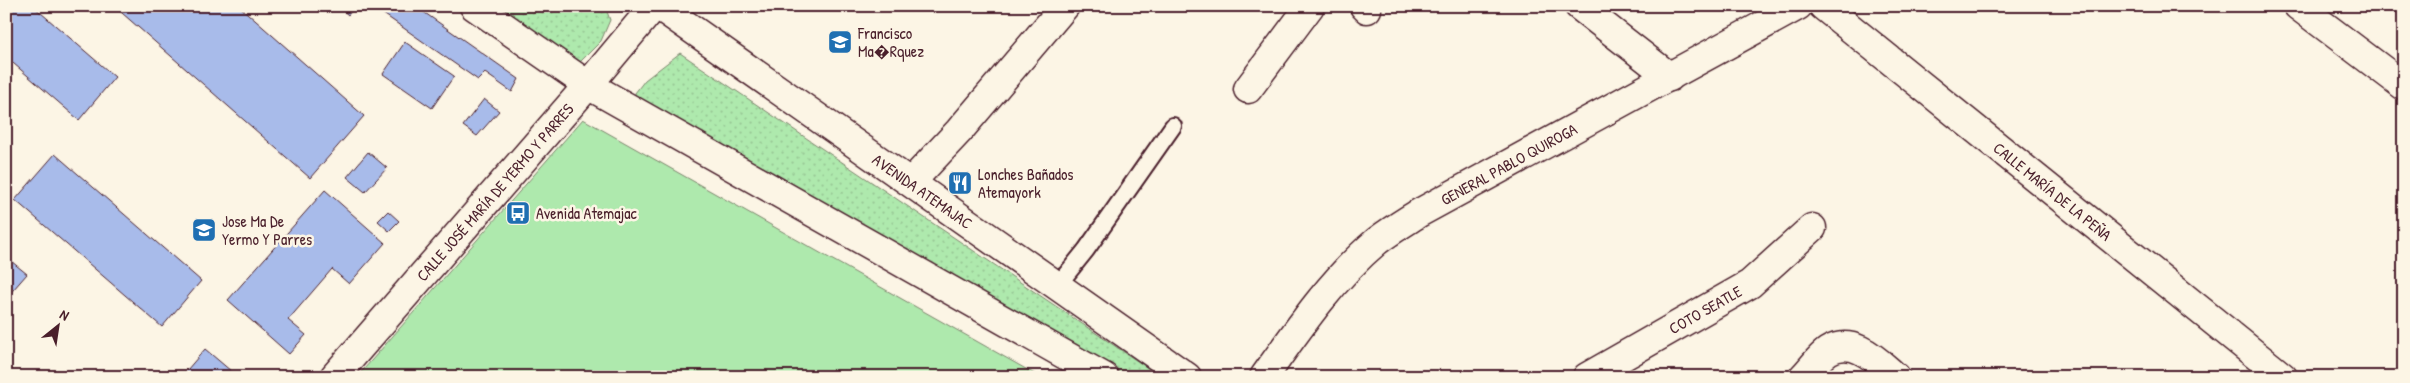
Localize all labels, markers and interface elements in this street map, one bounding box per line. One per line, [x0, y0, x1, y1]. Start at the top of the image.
place label: Francisco Ma�Rquez [857, 22, 924, 62]
school or university icon: Francisco Ma�Rquez [827, 29, 853, 55]
street label: CALLE JOSÉ MARÍA DE YERMO Y PARRES [411, 98, 579, 286]
street label: GENERAL PABLO QUIROGA [1437, 118, 1581, 210]
street label: CALLE MARÍA DE LA PEÑA [1989, 137, 2117, 246]
street label: AVENIDA ATEMAJAC [868, 148, 977, 234]
place label: Lonches Bañados Atemayork [978, 163, 1074, 203]
restaurant icon: Lonches Bañados Atemayork [947, 170, 973, 196]
bus stop icon: Avenida Atemajac [505, 200, 531, 226]
place label: Avenida Atemajac [536, 202, 637, 224]
place label: Jose Ma De Yermo Y Parres [222, 210, 312, 250]
school or university icon: Jose Ma De Yermo Y Parres [191, 217, 217, 243]
street label: COTO SEATLE [1665, 280, 1746, 339]
north arrow [32, 300, 82, 350]
text: N [57, 304, 73, 325]

